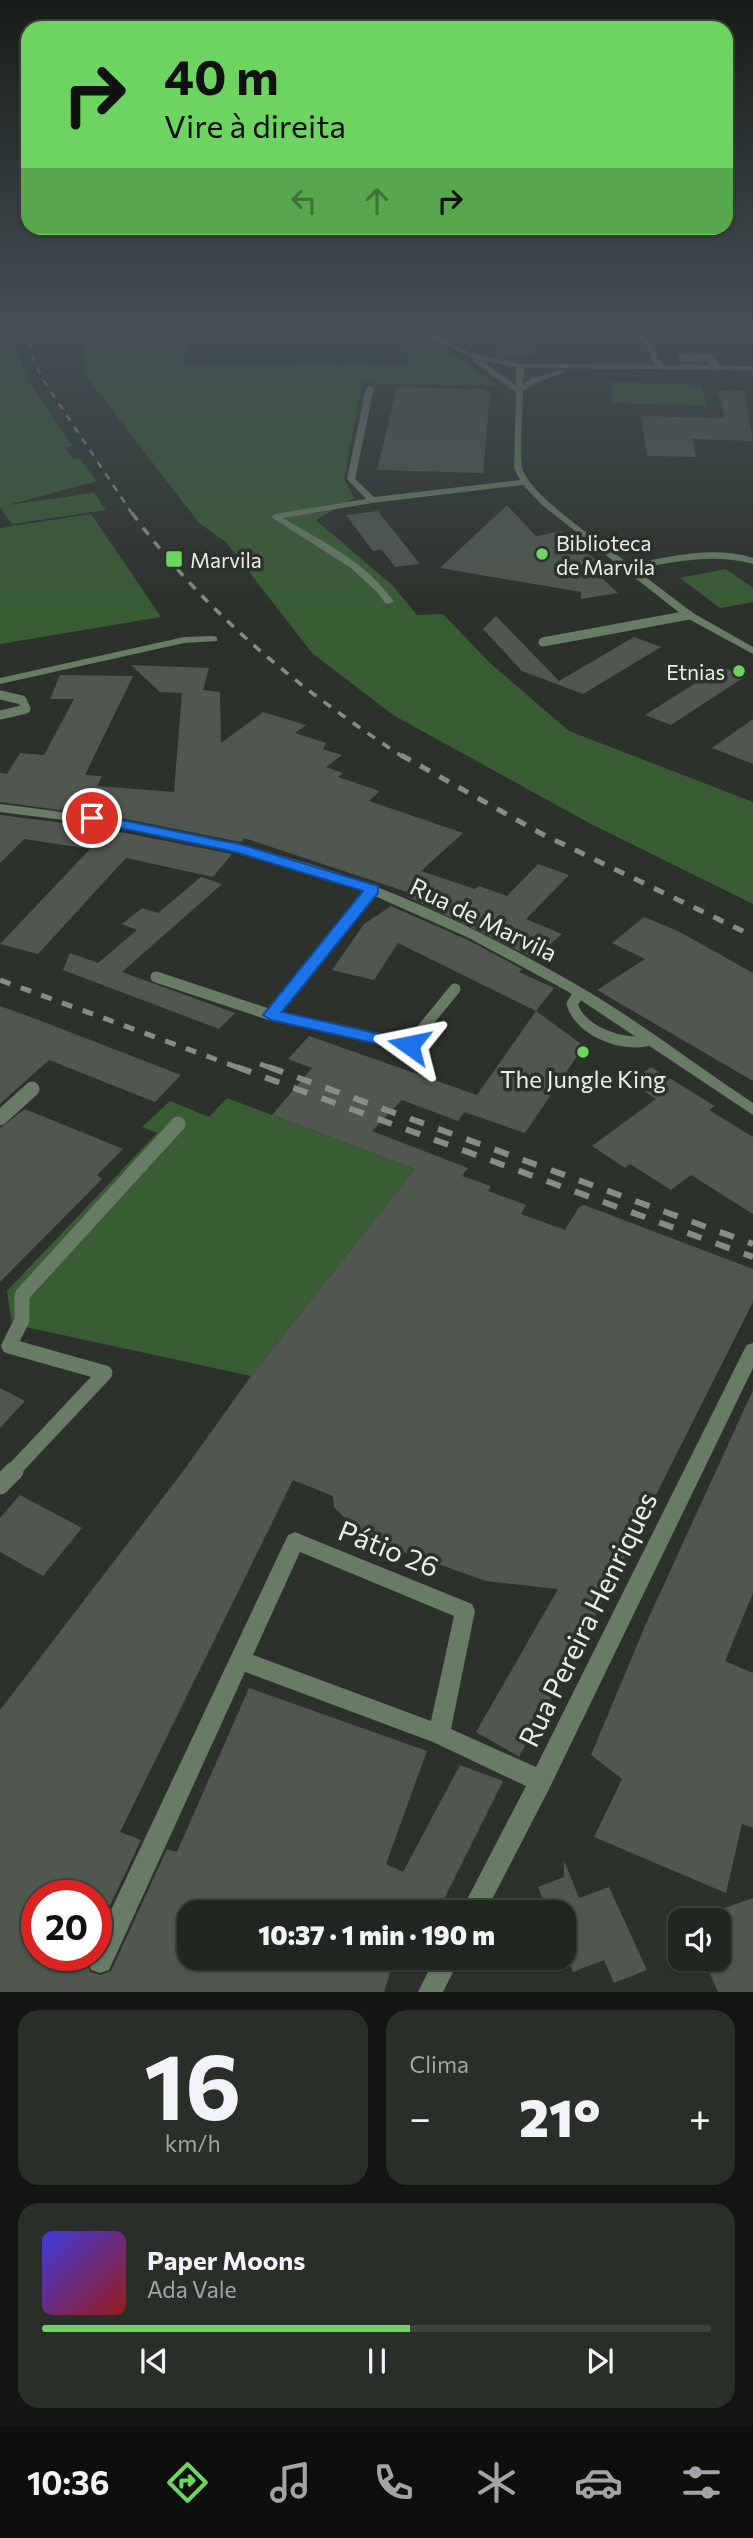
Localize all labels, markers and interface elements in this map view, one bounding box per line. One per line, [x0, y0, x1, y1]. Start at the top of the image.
text: 40 m [164, 45, 279, 105]
icon: right [49, 49, 140, 140]
text: Vire à direita [164, 105, 346, 145]
icon: left [285, 182, 323, 220]
icon: ahead [358, 182, 396, 220]
icon: right [431, 182, 469, 220]
place label: Biblioteca de Marvila [556, 530, 655, 579]
marker: Biblioteca de Marvila [534, 546, 550, 562]
place label: Marvila [190, 547, 262, 572]
marker: Marvila [164, 549, 184, 569]
place label: Etnias [666, 659, 725, 684]
marker: Etnias [731, 663, 747, 679]
pin [62, 788, 122, 848]
icon: arrive [73, 799, 111, 837]
street label: Rua de Marvila [406, 871, 562, 967]
position arrow [372, 1008, 446, 1082]
marker: The Jungle King [575, 1044, 591, 1060]
place label: The Jungle King [500, 1064, 666, 1093]
street label: Rua Pereira Henriques [510, 1486, 664, 1752]
street label: Pátio 26 [334, 1513, 444, 1583]
speed limit sign: 20 [21, 1880, 112, 1971]
map controls [668, 1908, 731, 1971]
button: sound [668, 1908, 731, 1971]
text: 10:37 · 1 min · 190 m [258, 1919, 495, 1950]
text: 16 [144, 2027, 241, 2139]
text: Clima [410, 2050, 469, 2078]
text: 21° [519, 2084, 601, 2148]
text: − [410, 2093, 431, 2140]
text: + [689, 2093, 711, 2140]
text: km/h [165, 2129, 221, 2157]
text: Paper Moons [147, 2244, 305, 2275]
text: Ada Vale [147, 2275, 237, 2303]
icon: previous [135, 2342, 173, 2380]
icon: pause [358, 2342, 396, 2380]
icon: next [581, 2342, 619, 2380]
icon: directions [163, 2458, 212, 2507]
icon: music [266, 2458, 315, 2507]
icon: phone [369, 2458, 418, 2507]
icon: climate [472, 2458, 521, 2507]
icon: car [574, 2458, 623, 2507]
icon: filters [677, 2458, 726, 2507]
text: 10:36 [27, 2462, 109, 2502]

